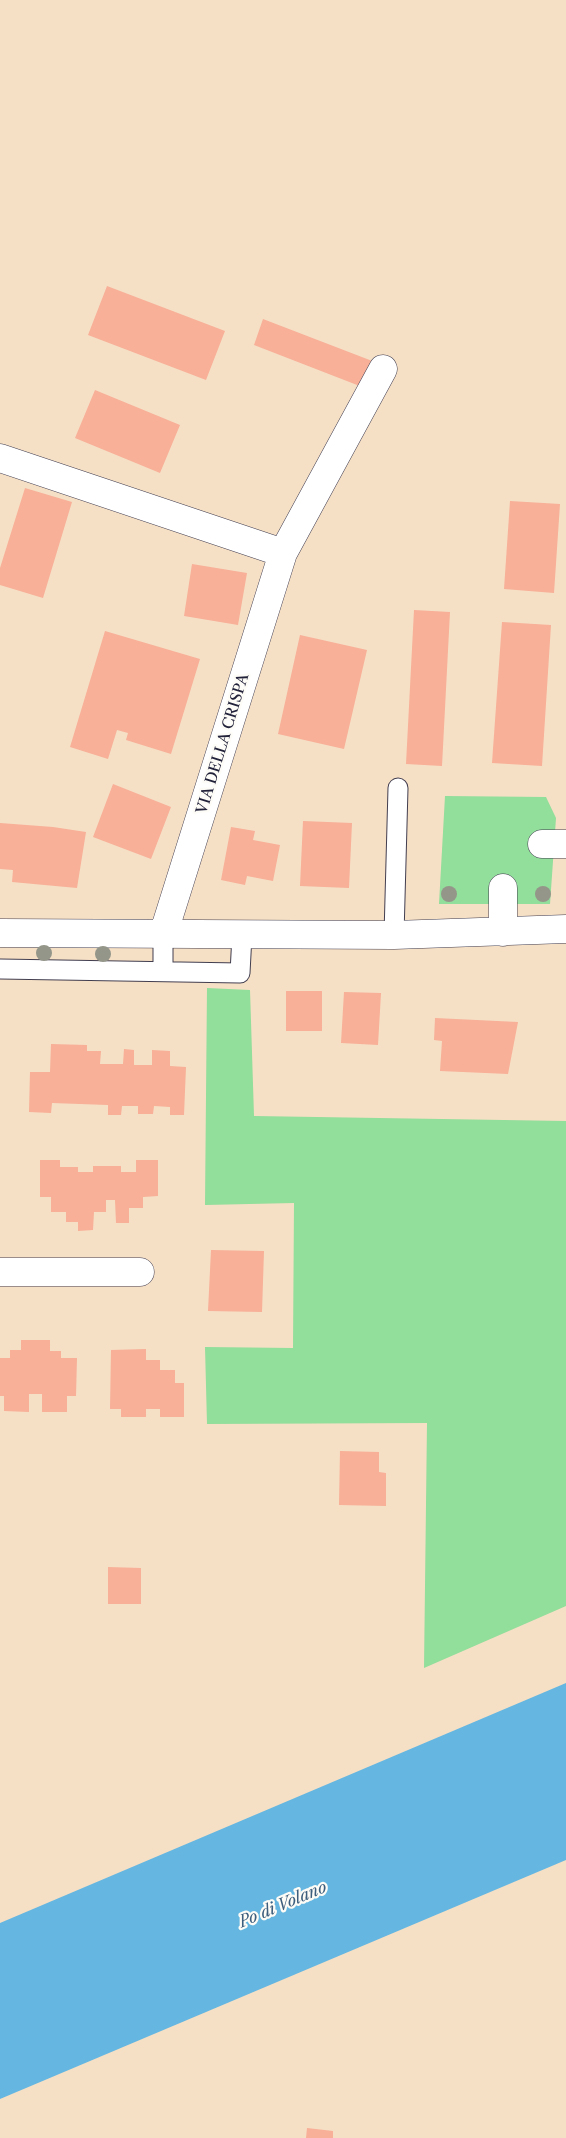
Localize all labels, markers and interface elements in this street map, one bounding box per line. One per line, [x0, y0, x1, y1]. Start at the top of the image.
street label: VIA DELLA CRISPA [193, 672, 253, 816]
water label: Po di Volano [236, 1878, 330, 1932]

